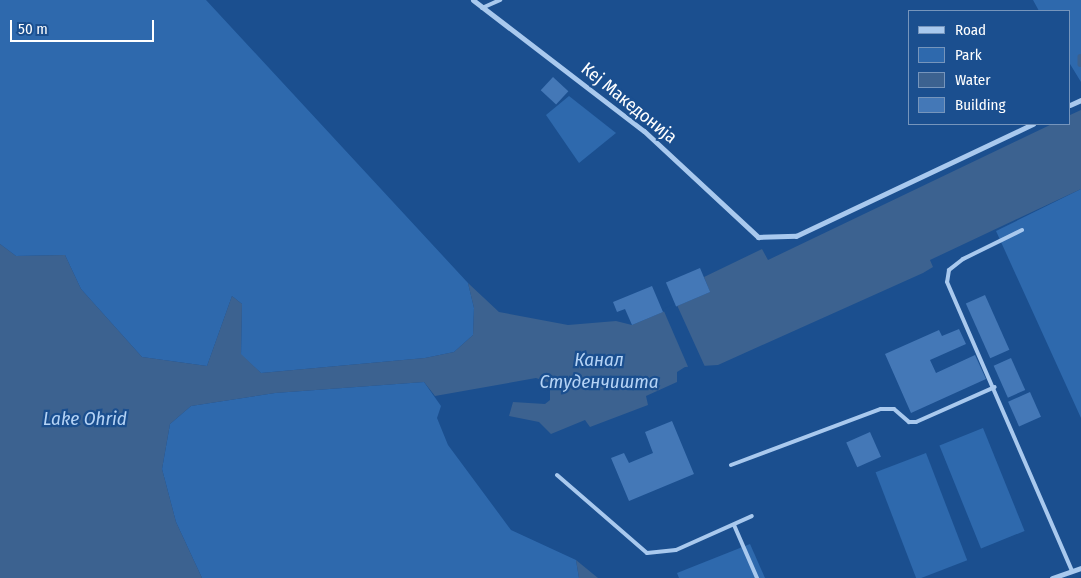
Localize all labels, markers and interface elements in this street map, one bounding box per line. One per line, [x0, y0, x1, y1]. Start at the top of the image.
scale bar [12, 10, 156, 42]
legend [908, 10, 1071, 125]
text: 50 m [18, 20, 48, 38]
text: Road [955, 21, 986, 39]
text: Park [955, 46, 982, 64]
street label: Кеј Македонија [577, 58, 681, 148]
text: Water [955, 71, 990, 89]
text: Building [955, 96, 1006, 114]
water label: Канал Студенчишта [539, 349, 659, 393]
water label: Lake Ohrid [43, 408, 127, 430]

